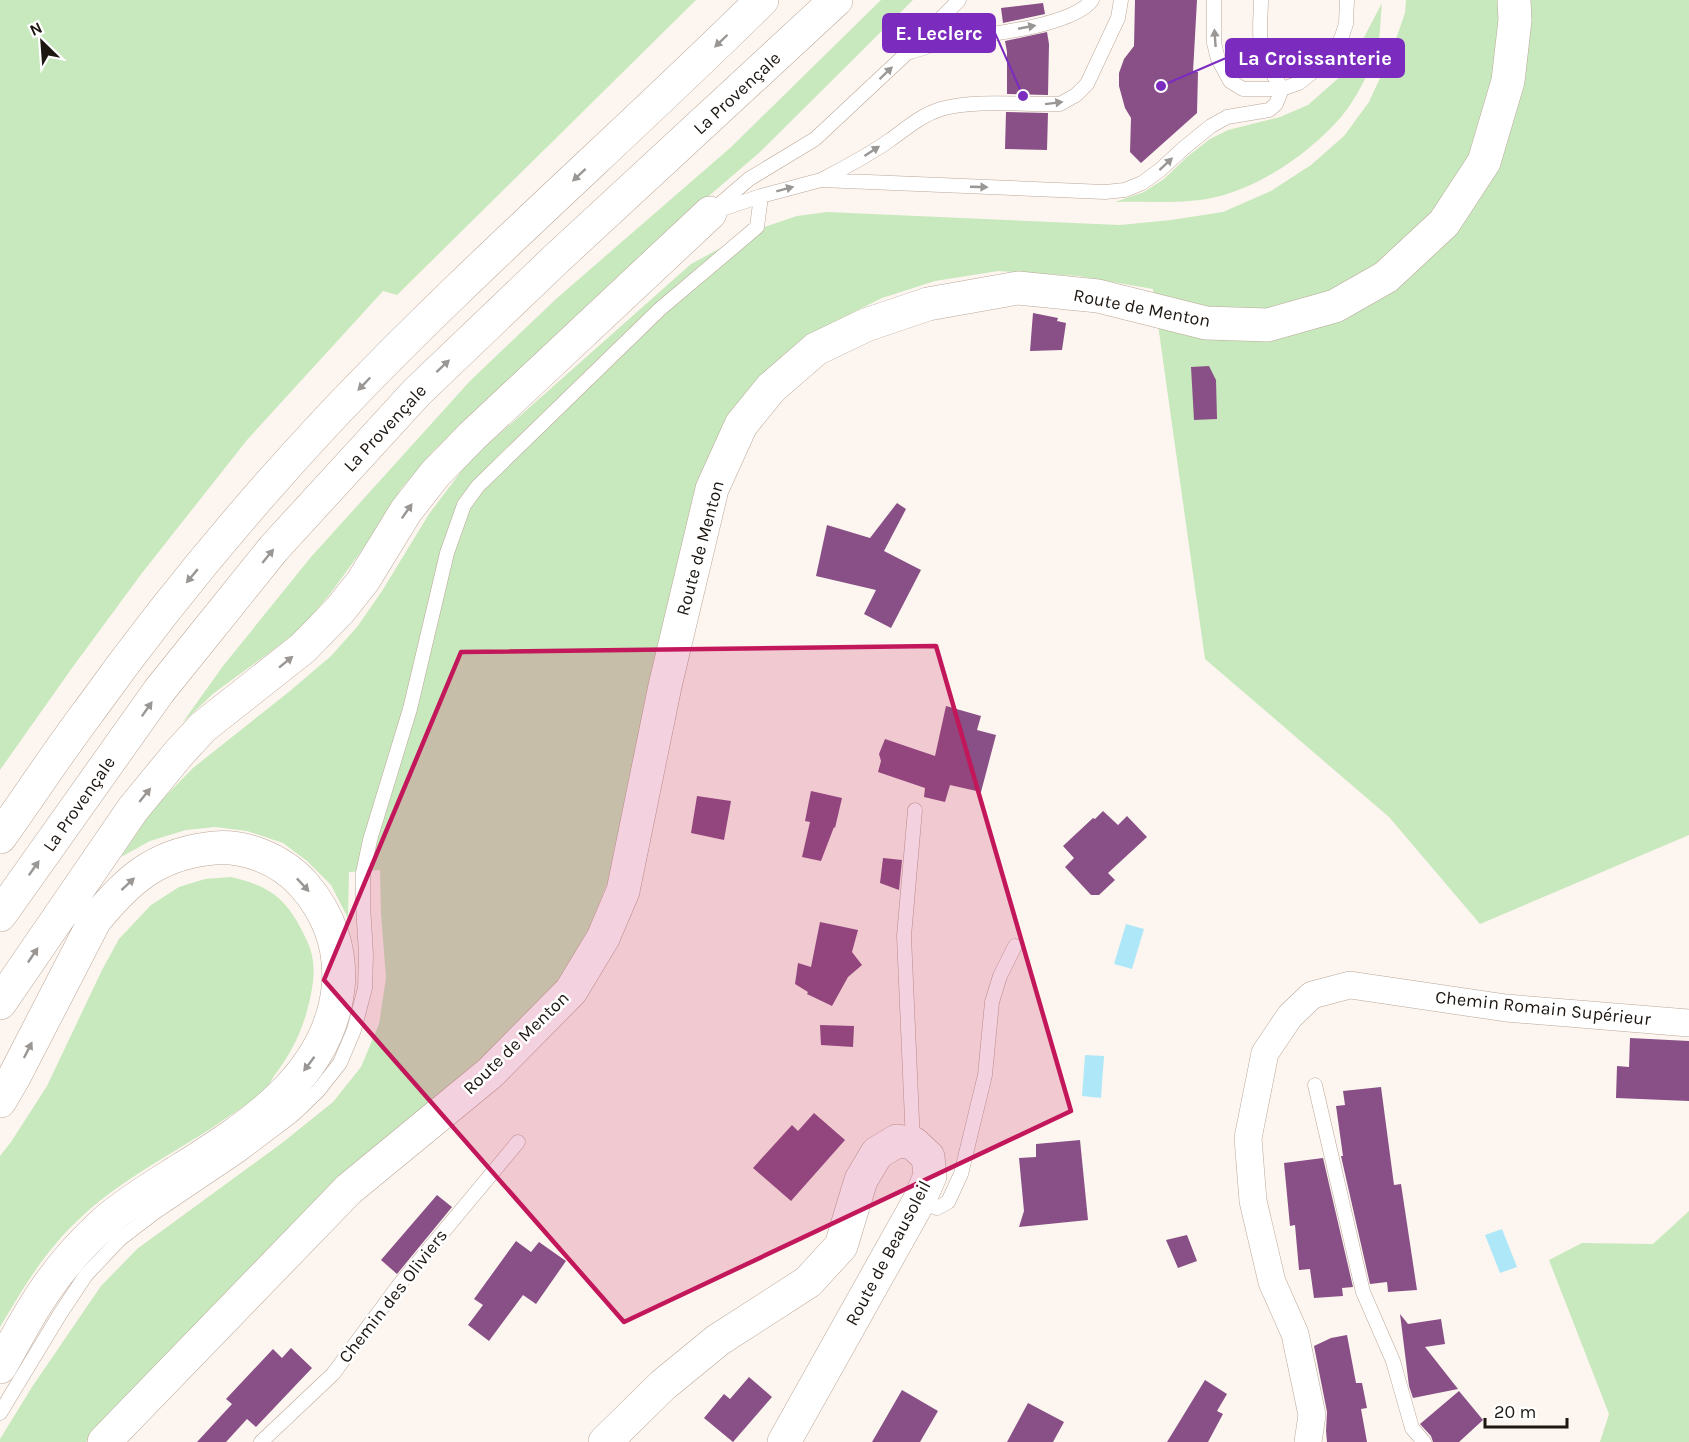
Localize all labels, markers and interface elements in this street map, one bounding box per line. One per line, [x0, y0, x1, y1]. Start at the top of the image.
north arrow [12, 12, 72, 72]
callout: E. Leclerc [883, 14, 995, 52]
text: N [27, 18, 45, 40]
text: E. Leclerc [895, 22, 983, 45]
one-way arrow [1018, 22, 1037, 31]
one-way arrow [1210, 29, 1219, 48]
one-way arrow [714, 33, 728, 47]
callout: La Croissanterie [1226, 39, 1404, 77]
street label: La Provençale [689, 47, 785, 139]
text: La Croissanterie [1238, 47, 1392, 70]
one-way arrow [879, 66, 894, 80]
one-way arrow [1045, 99, 1064, 108]
one-way arrow [864, 146, 880, 157]
one-way arrow [1158, 158, 1173, 171]
one-way arrow [572, 168, 587, 181]
one-way arrow [970, 182, 989, 191]
one-way arrow [776, 184, 795, 194]
street label: Route de Menton [1072, 284, 1212, 332]
one-way arrow [436, 360, 450, 374]
one-way arrow [357, 376, 371, 390]
street label: La Provençale [339, 380, 431, 476]
street label: Route de Menton [671, 478, 729, 618]
one-way arrow [401, 503, 413, 519]
one-way arrow [261, 548, 274, 564]
one-way arrow [186, 568, 199, 584]
one-way arrow [278, 655, 294, 668]
one-way arrow [141, 701, 153, 717]
street label: La Provençale [38, 752, 120, 856]
one-way arrow [138, 787, 151, 803]
one-way arrow [28, 860, 40, 876]
one-way arrow [121, 877, 136, 891]
one-way arrow [296, 877, 309, 892]
one-way arrow [27, 947, 38, 963]
street label: Chemin Romain Supérieur [1434, 986, 1652, 1030]
street label: Route de Menton [458, 987, 574, 1099]
one-way arrow [23, 1041, 33, 1058]
one-way arrow [304, 1056, 316, 1071]
street label: Route de Beausoleil [840, 1177, 936, 1329]
street label: Chemin des Oliviers [334, 1225, 452, 1367]
scale bar [1485, 1391, 1568, 1429]
text: 20 m [1494, 1401, 1536, 1423]

